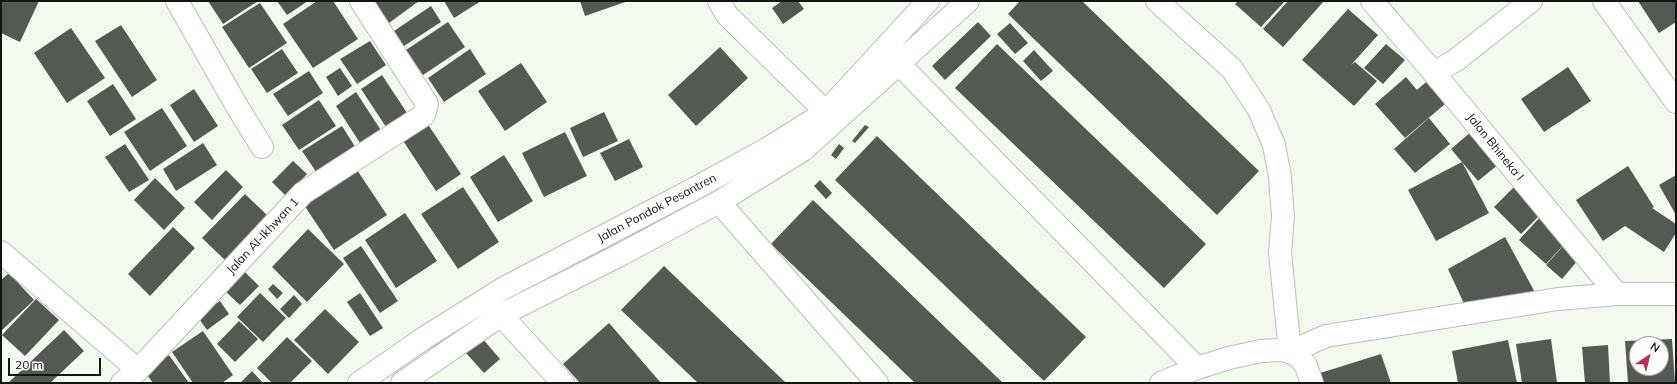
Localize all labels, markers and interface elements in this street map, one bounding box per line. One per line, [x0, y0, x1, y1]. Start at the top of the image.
street label: Jalan Bhineka I [1463, 110, 1527, 184]
street label: Jalan Pondok Pesantren [595, 171, 719, 245]
street label: Jalan Al-Ikhwan 1 [224, 195, 302, 277]
north arrow [1629, 336, 1669, 376]
text: N [1648, 339, 1663, 355]
scale bar [10, 350, 103, 376]
text: 20 m [15, 357, 43, 372]

